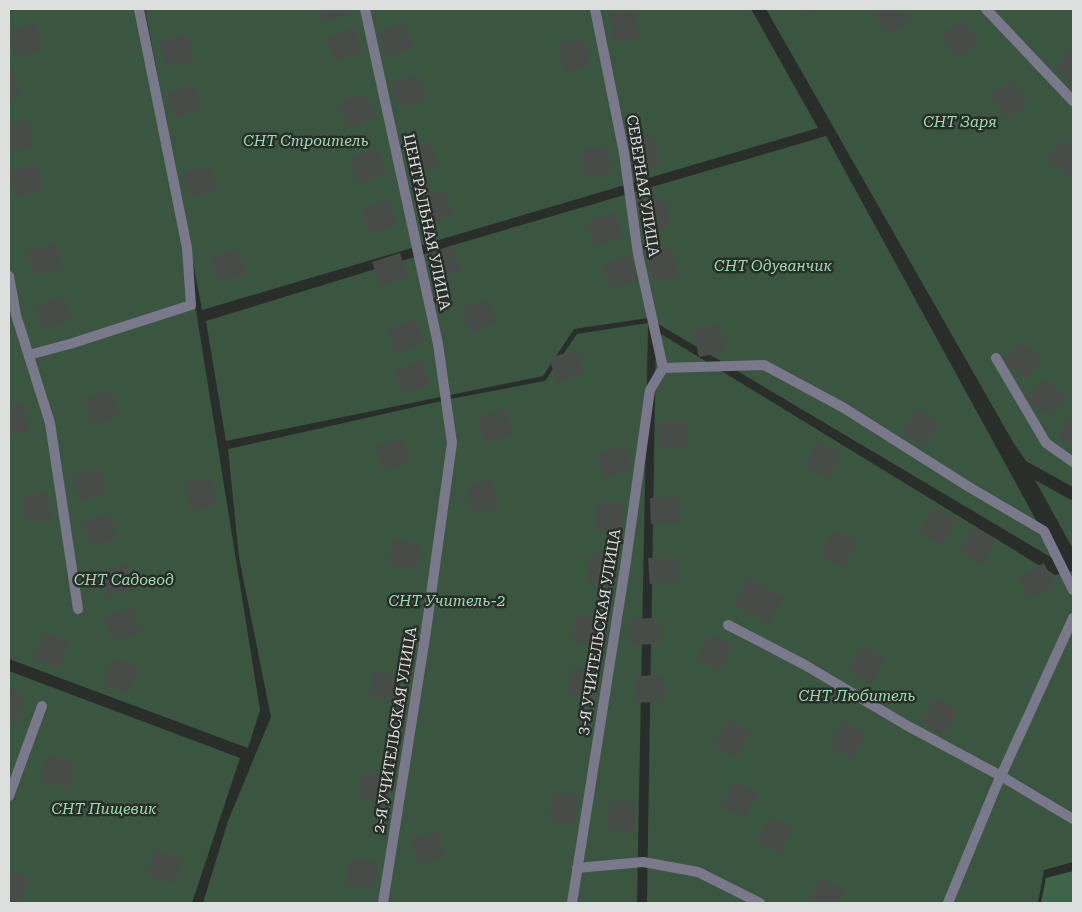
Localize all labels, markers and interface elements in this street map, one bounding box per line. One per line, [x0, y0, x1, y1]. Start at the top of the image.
park label: СНТ Заря [923, 113, 997, 131]
street label: СЕВЕРНАЯ УЛИЦА [623, 114, 663, 259]
park label: СНТ Строитель [243, 132, 369, 150]
street label: ЦЕНТРАЛЬНАЯ УЛИЦА [400, 132, 455, 312]
park label: СНТ Одуванчик [714, 257, 833, 275]
street label: 3-Я УЧИТЕЛЬСКАЯ УЛИЦА [574, 527, 624, 737]
park label: СНТ Садовод [74, 571, 174, 589]
park label: СНТ Учитель-2 [388, 592, 506, 610]
street label: 2-Я УЧИТЕЛЬСКАЯ УЛИЦА [370, 625, 420, 835]
park label: СНТ Любитель [798, 687, 916, 705]
park label: СНТ Пищевик [52, 800, 157, 818]

